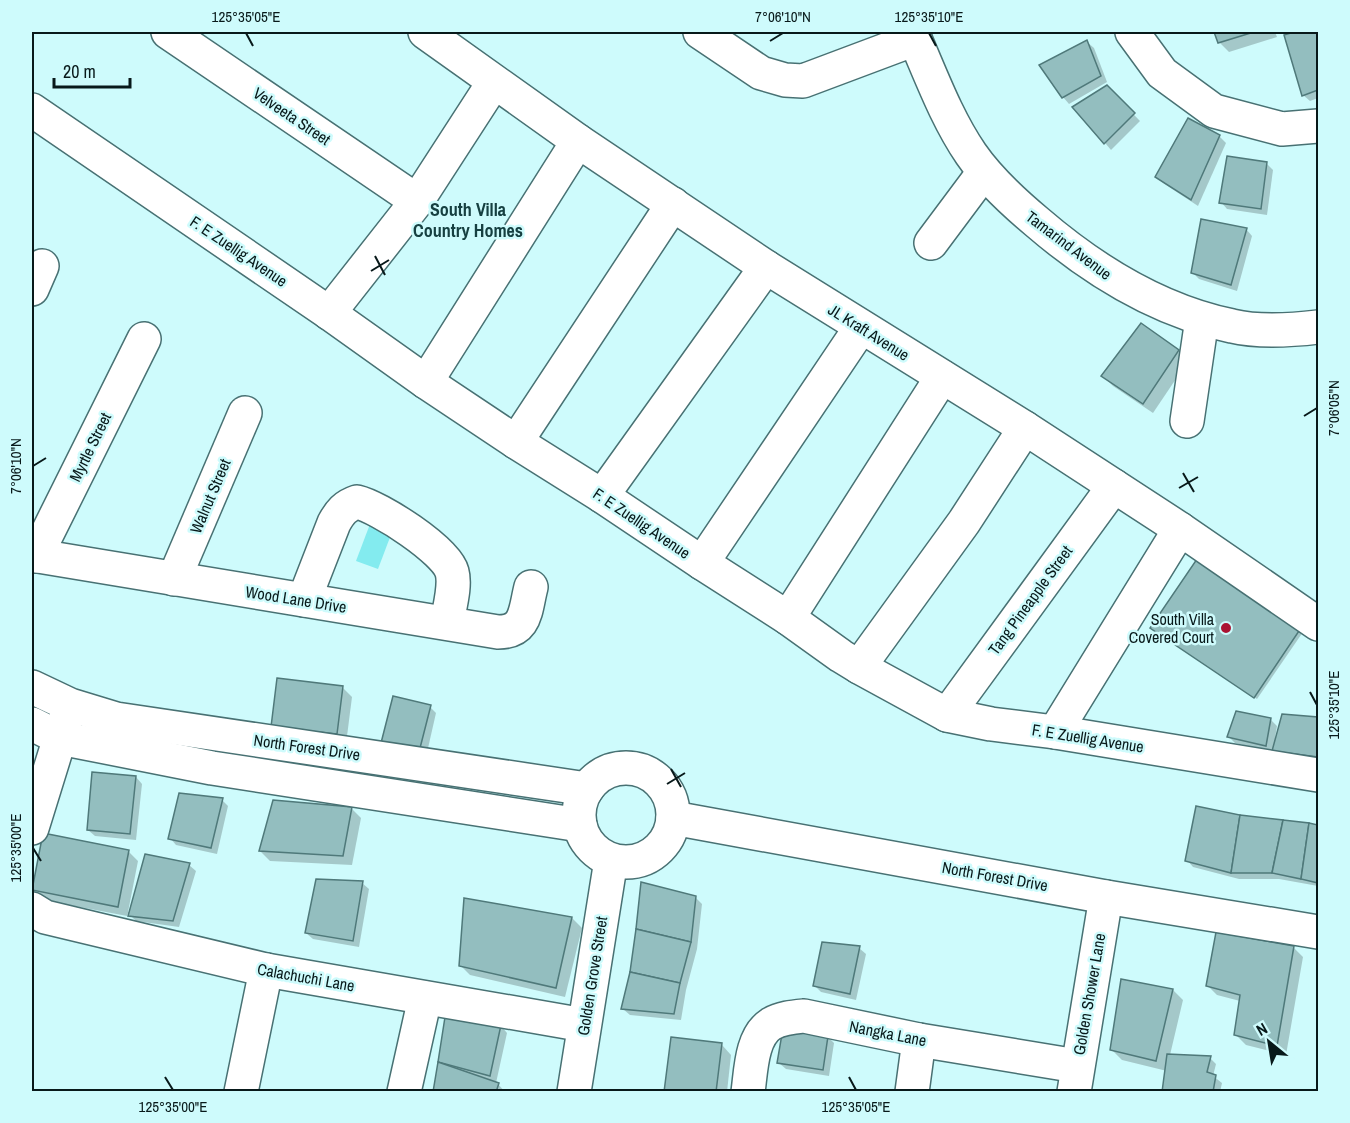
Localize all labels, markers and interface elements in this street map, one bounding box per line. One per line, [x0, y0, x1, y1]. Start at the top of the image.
text: 125°35'05"E [212, 6, 280, 27]
text: 7°06'10"N [755, 6, 811, 27]
text: 125°35'10"E [895, 6, 963, 27]
scale bar [54, 51, 130, 89]
text: 20 m [63, 59, 96, 84]
street label: Velveeta Street [249, 82, 335, 150]
district label: South Villa Country Homes [413, 197, 523, 243]
street label: Tamarind Avenue [1022, 205, 1116, 285]
street label: F. E Zuellig Avenue [186, 210, 292, 292]
street label: JL Kraft Avenue [824, 298, 914, 366]
text: 7°06'05"N [1323, 380, 1344, 436]
street label: Myrtle Street [64, 408, 116, 485]
text: 7°06'10"N [5, 438, 26, 494]
street label: Walnut Street [184, 455, 236, 537]
street label: F. E Zuellig Avenue [589, 482, 695, 564]
street label: Tang Pineapple Street [983, 541, 1077, 659]
street label: Wood Lane Drive [244, 580, 348, 618]
place label: South Villa Covered Court [1129, 608, 1215, 648]
marker: South Villa Covered Court [1219, 621, 1233, 635]
text: 125°35'10"E [1323, 671, 1344, 739]
street label: F. E Zuellig Avenue [1031, 718, 1145, 758]
street label: North Forest Drive [252, 729, 362, 765]
text: 125°35'00"E [5, 814, 26, 882]
street label: North Forest Drive [940, 856, 1050, 896]
street label: Golden Grove Street [572, 915, 612, 1037]
street label: Golden Shower Lane [1067, 931, 1111, 1057]
street label: Calachuchi Lane [256, 958, 356, 996]
north arrow [1239, 1012, 1299, 1072]
street label: Nangka Lane [848, 1015, 928, 1051]
text: N [1252, 1017, 1271, 1041]
text: 125°35'00"E [139, 1096, 207, 1117]
text: 125°35'05"E [822, 1096, 890, 1117]

